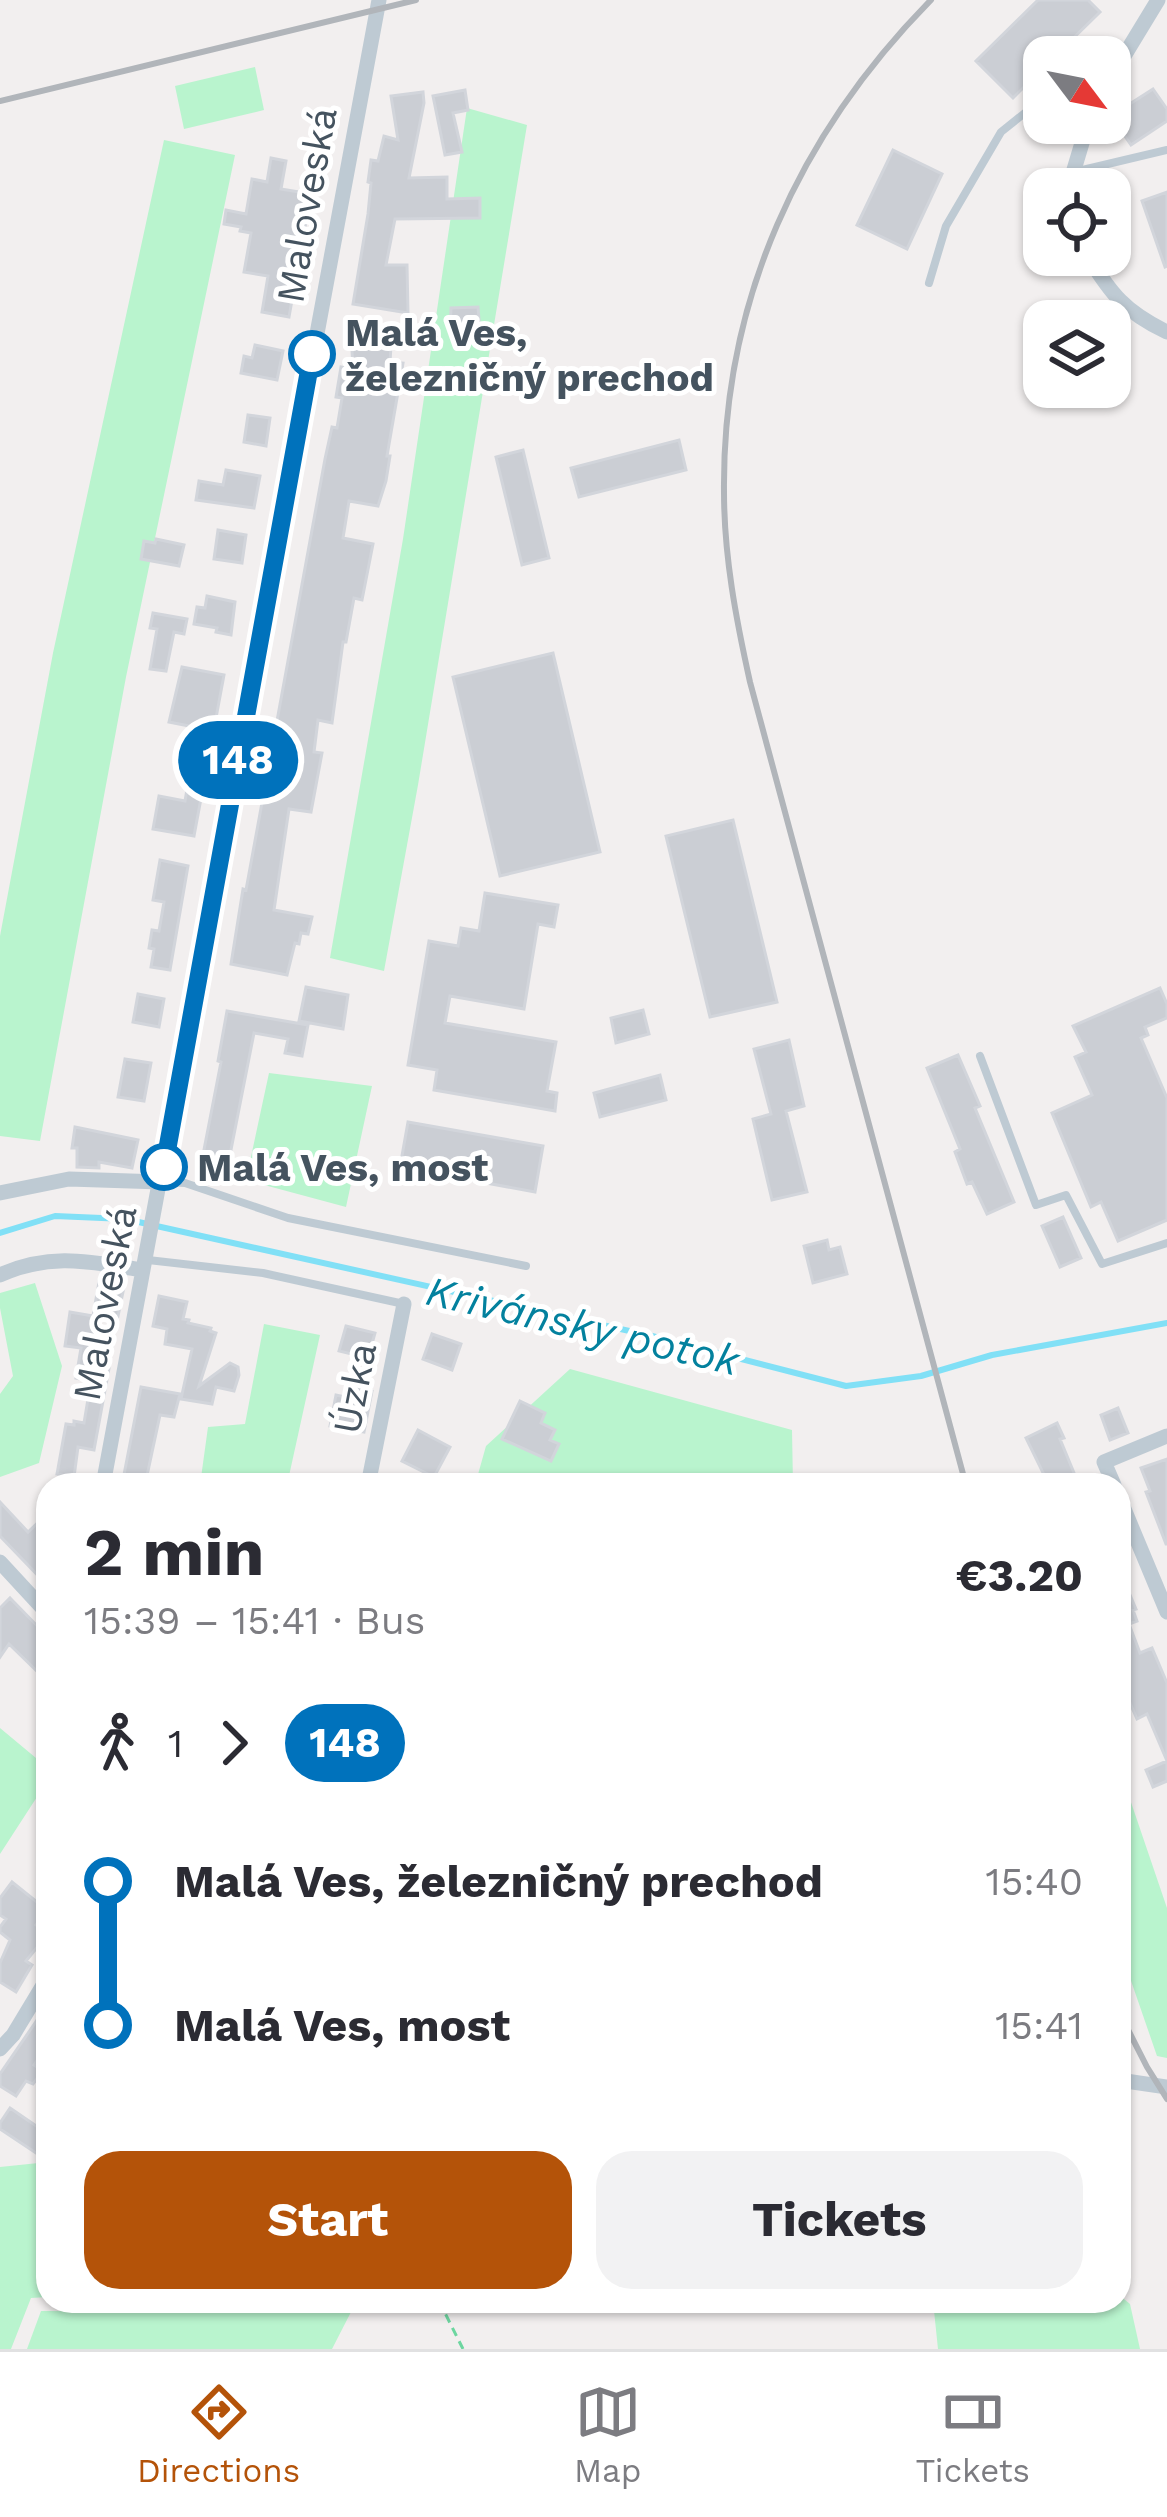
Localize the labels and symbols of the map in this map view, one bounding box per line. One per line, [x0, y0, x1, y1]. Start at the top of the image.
north arrow [1023, 36, 1131, 144]
street label: Maloveská [267, 104, 346, 306]
place label: Malá Ves, železničný prechod [345, 310, 714, 400]
marker: Malá Ves, železničný prechod [290, 332, 334, 376]
line badge: 148 [169, 721, 307, 799]
marker: Malá Ves, most [142, 1145, 186, 1189]
place label: Malá Ves, most [197, 1145, 488, 1190]
street label: Maloveská [64, 1202, 145, 1404]
water label: Krivánsky potok [422, 1266, 745, 1386]
street label: Úzka [324, 1339, 385, 1438]

